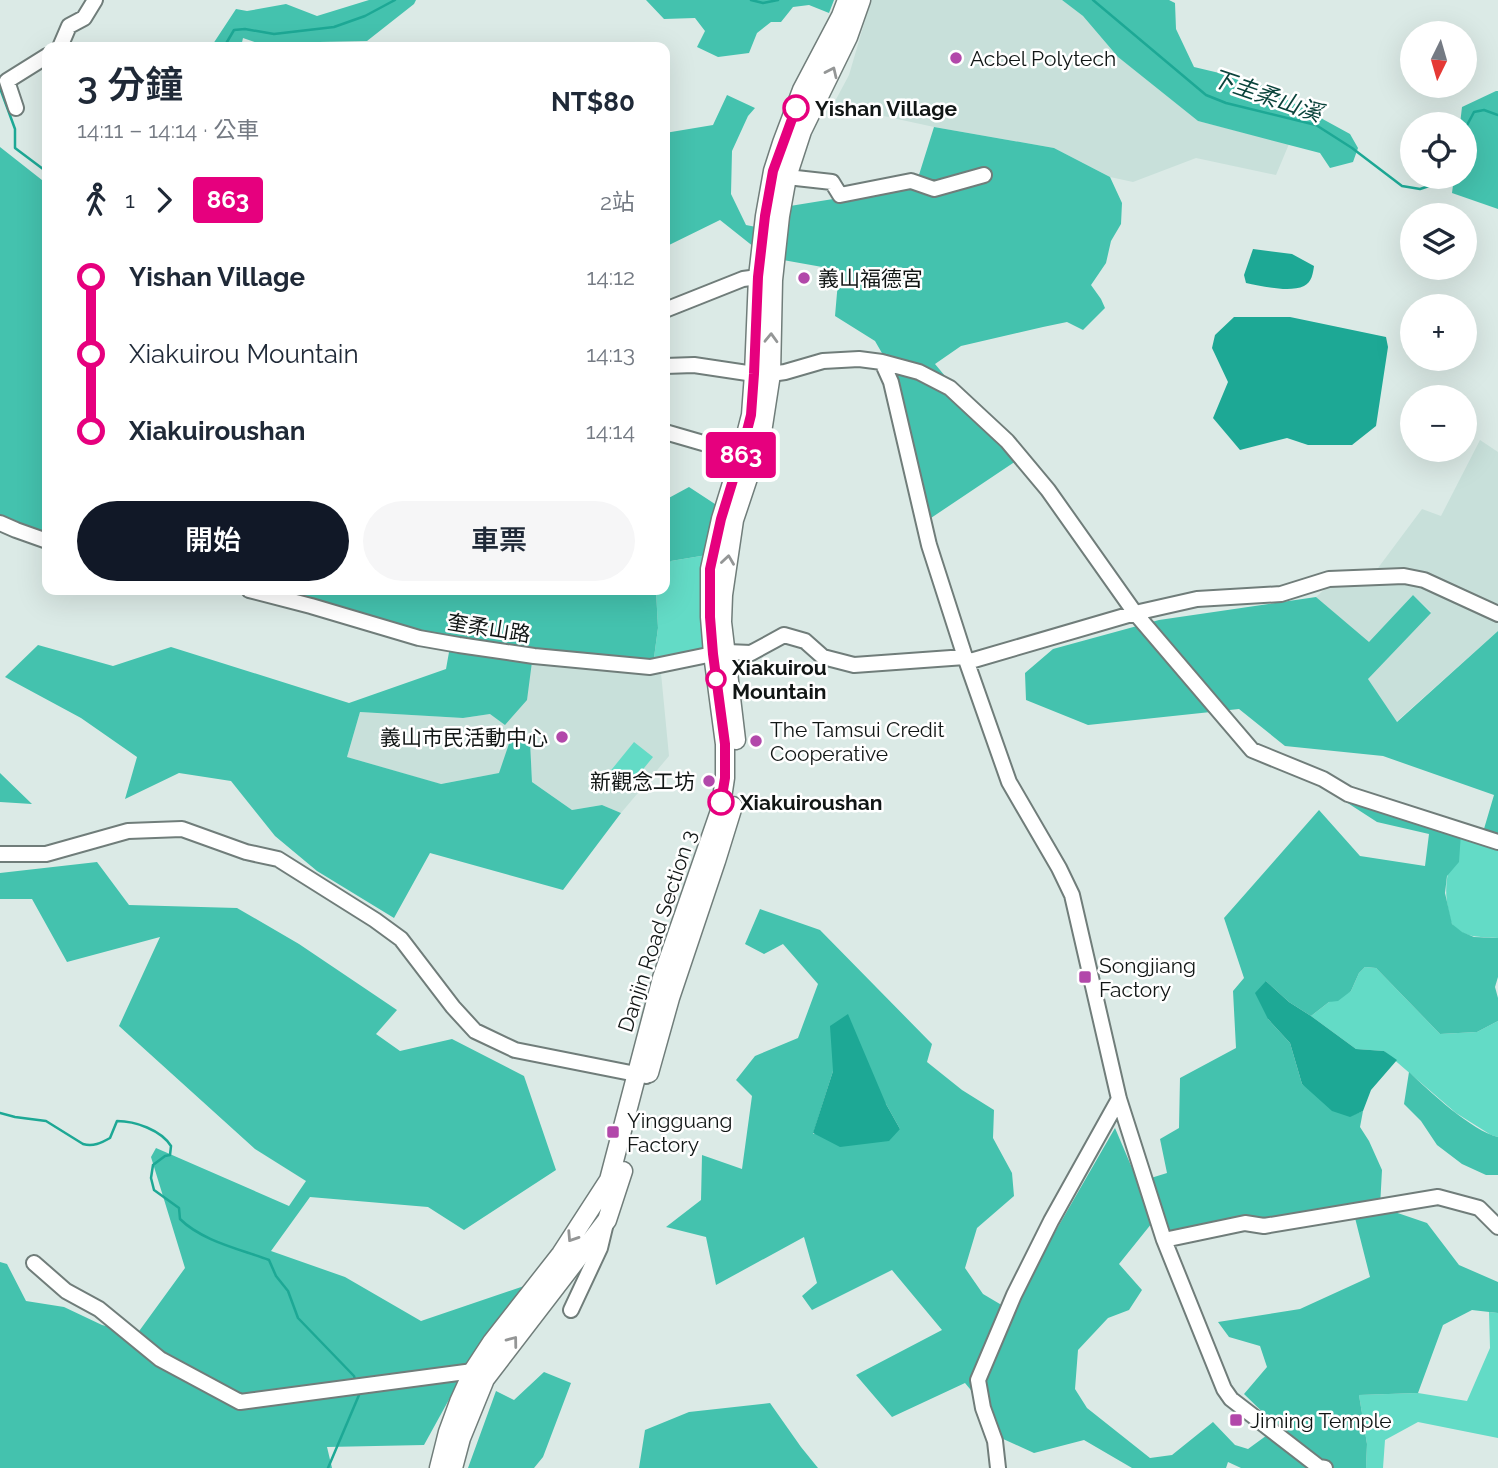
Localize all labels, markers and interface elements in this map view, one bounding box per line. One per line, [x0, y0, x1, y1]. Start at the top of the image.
north arrow [1400, 21, 1477, 98]
map controls [1400, 21, 1477, 462]
place label: Acbel Polytech [970, 46, 1116, 71]
marker: Acbel Polytech [948, 50, 964, 66]
text: 3 分鐘 [77, 62, 183, 107]
water label: 下圭柔山溪 [1208, 64, 1329, 127]
one-way arrow [823, 67, 837, 79]
text: NT$80 [551, 87, 635, 117]
marker: Yishan Village [783, 95, 809, 121]
place label: Yishan Village [815, 96, 958, 121]
button: locate [1400, 112, 1477, 189]
text: 14:11 – 14:14 · 公車 [77, 116, 259, 143]
icon: walk [77, 181, 115, 219]
icon: forward [145, 181, 183, 219]
text: 863 [207, 185, 249, 214]
text: 1 [125, 186, 135, 213]
text: 2站 [600, 188, 635, 215]
button: layers [1400, 203, 1477, 280]
text: Yishan Village [129, 262, 305, 292]
text: 14:12 [586, 263, 635, 290]
place label: 義山福德宮 [818, 266, 923, 291]
marker: 義山福德宮 [796, 270, 812, 286]
button: + [1400, 294, 1477, 371]
one-way arrow [763, 332, 779, 343]
text: Xiakuirou Mountain [129, 339, 359, 369]
text: 14:13 [586, 340, 635, 367]
button: − [1400, 385, 1477, 462]
text: Xiakuiroushan [129, 416, 305, 446]
text: 14:14 [586, 417, 635, 444]
line badge: 863 [701, 432, 781, 478]
text: 863 [720, 440, 762, 469]
button: 開始 [77, 501, 349, 581]
button: 車票 [363, 501, 635, 581]
one-way arrow [720, 554, 735, 566]
street label: 奎柔山路 [446, 609, 532, 647]
place label: Xiakuirou Mountain [731, 655, 827, 704]
marker: Xiakuirou Mountain [706, 669, 726, 689]
place label: The Tamsui Credit Cooperative [770, 717, 944, 766]
place label: 義山市民活動中心 [380, 725, 548, 750]
marker: 義山市民活動中心 [554, 729, 570, 745]
marker: The Tamsui Credit Cooperative [748, 733, 764, 749]
place label: 新觀念工坊 [590, 769, 695, 794]
marker: 新觀念工坊 [701, 773, 717, 789]
marker: Xiakuiroushan [708, 789, 734, 815]
place label: Xiakuiroushan [739, 790, 883, 815]
street label: Danjin Road Section 3 [613, 827, 701, 1035]
place label: Songjiang Factory [1099, 953, 1196, 1002]
marker: Songjiang Factory [1077, 969, 1093, 985]
place label: Yingguang Factory [627, 1108, 733, 1157]
marker: Yingguang Factory [605, 1124, 621, 1140]
one-way arrow [567, 1230, 580, 1243]
one-way arrow [505, 1337, 517, 1349]
place label: Jiming Temple [1250, 1408, 1392, 1433]
marker: Jiming Temple [1228, 1412, 1244, 1428]

